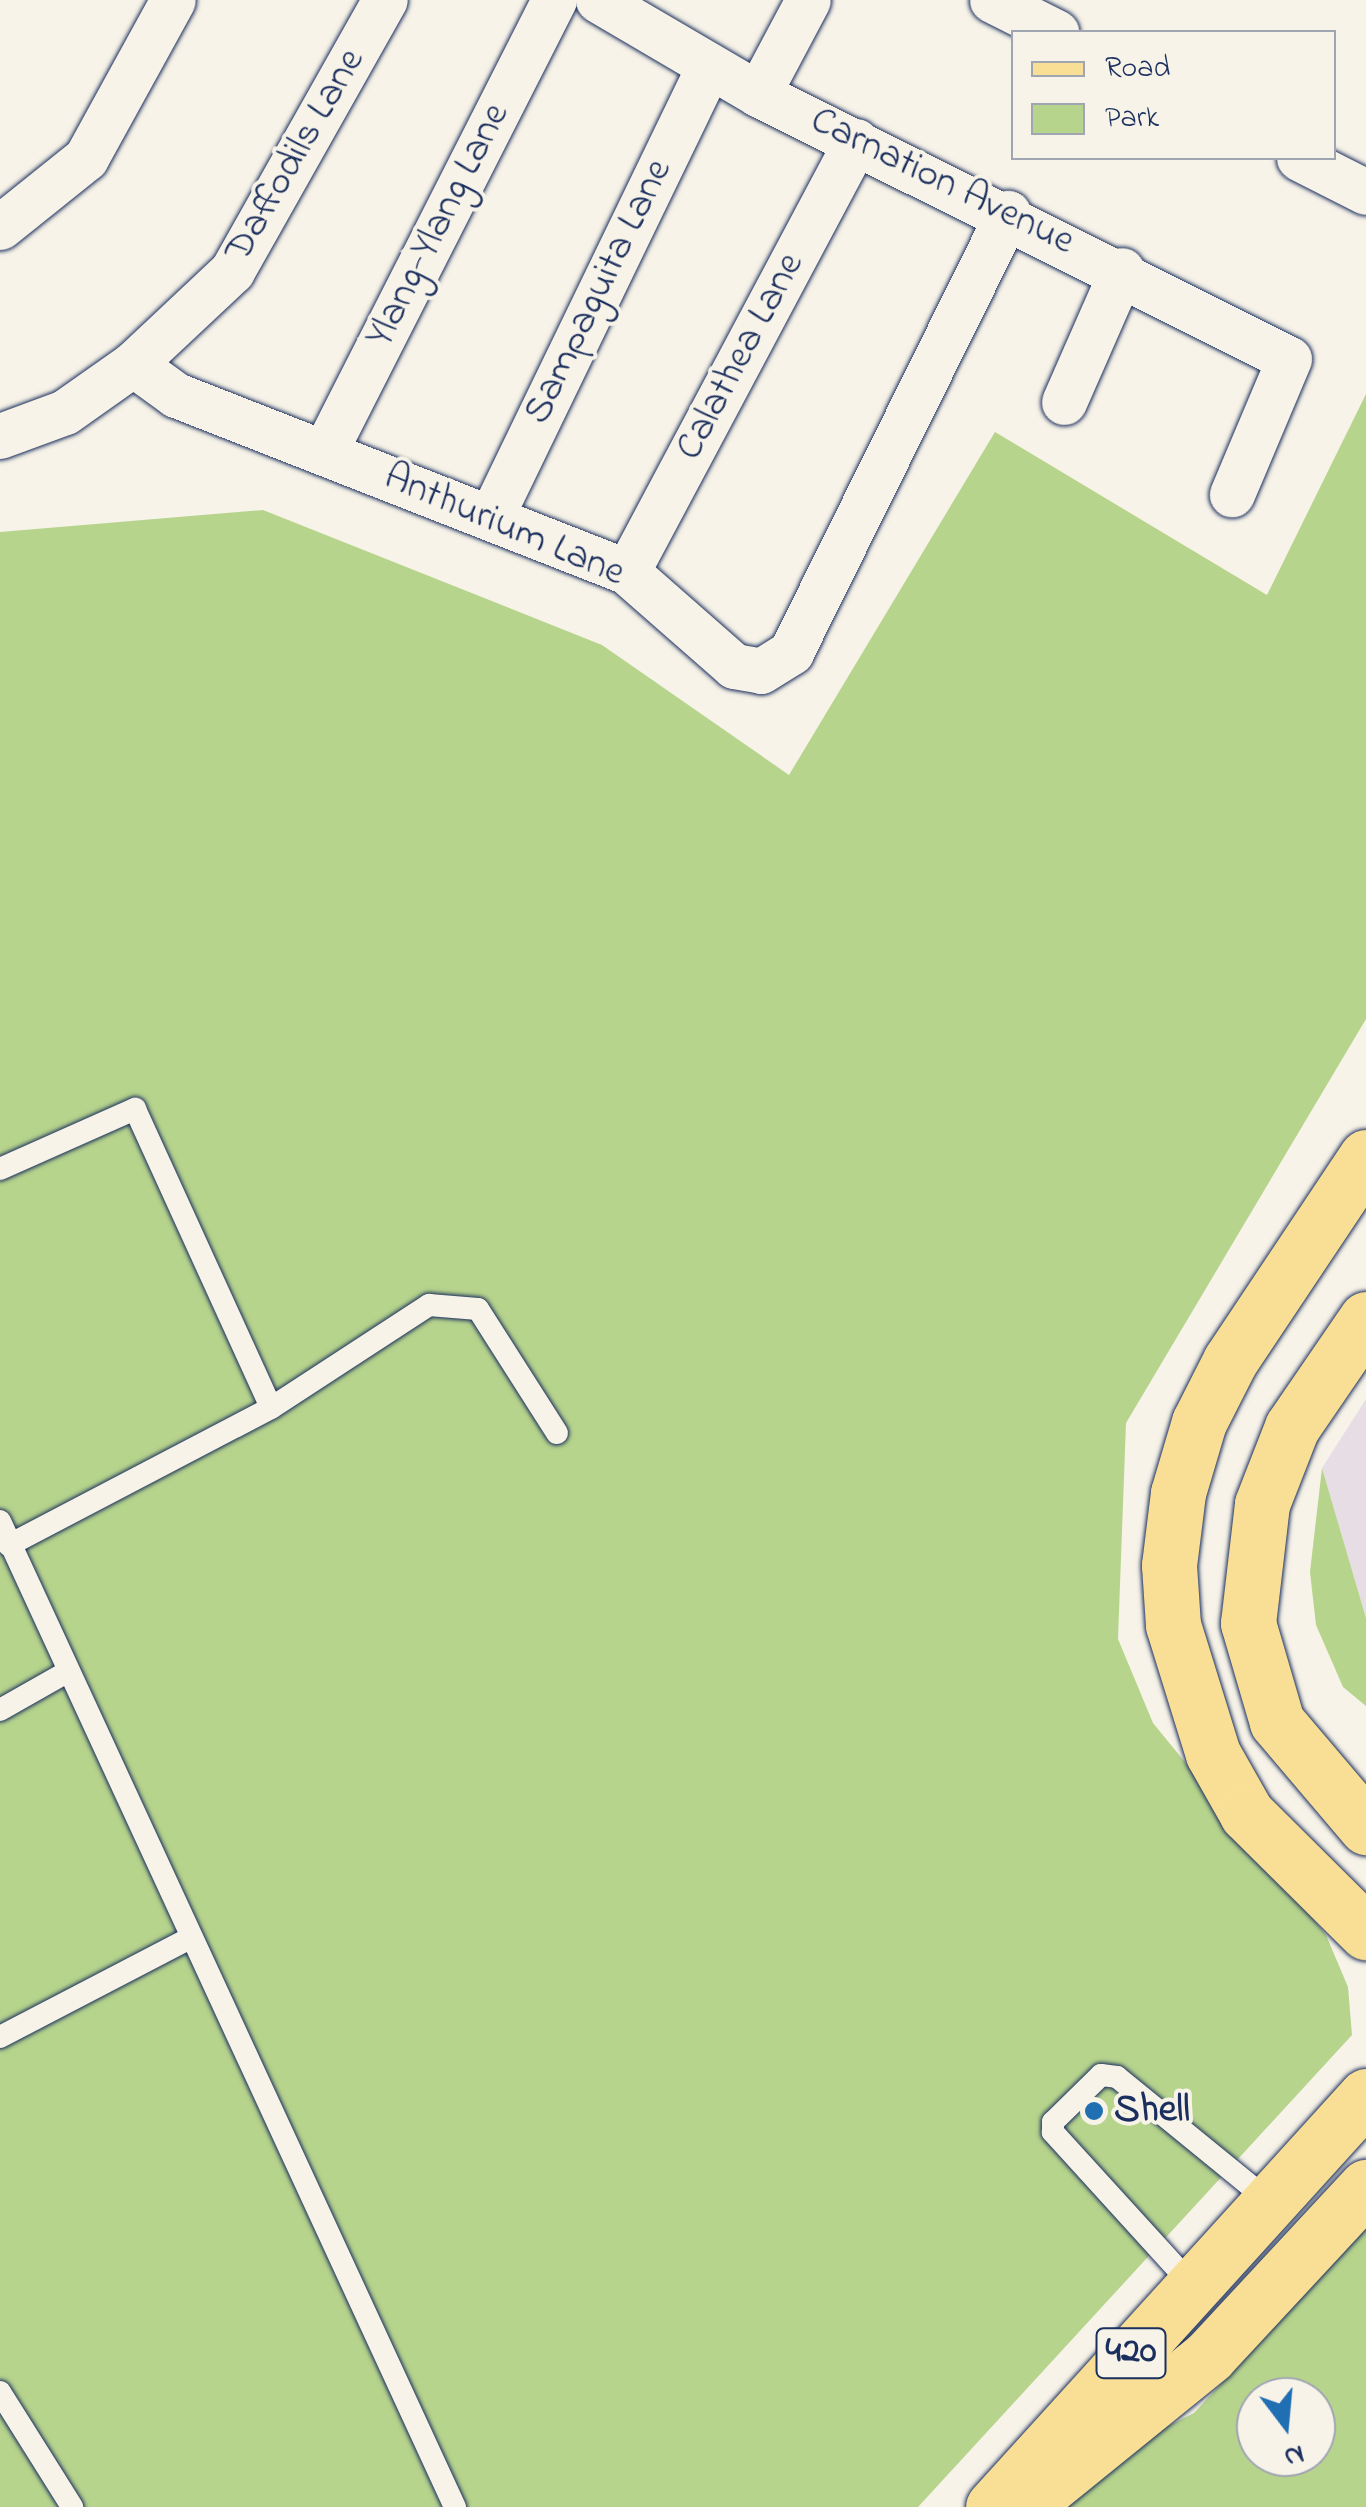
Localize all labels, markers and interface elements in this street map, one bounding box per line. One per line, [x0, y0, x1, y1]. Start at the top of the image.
legend [1011, 30, 1336, 160]
street label: Daffodils Lane [215, 41, 377, 271]
text: Road [1105, 47, 1170, 91]
street label: Ylang-Ylang Lane [357, 96, 521, 356]
street label: Carnation Avenue [802, 97, 1082, 267]
text: Park [1105, 97, 1159, 141]
street label: Sampaguita Lane [514, 152, 684, 432]
street label: Calathea Lane [666, 245, 816, 469]
street label: Anthurium Lane [376, 454, 632, 598]
place label: Shell [1114, 2087, 1190, 2135]
marker: Shell [1083, 2100, 1105, 2122]
road number: 420 [1094, 2320, 1168, 2386]
north arrow [1236, 2377, 1336, 2477]
text: N [1279, 2432, 1309, 2477]

